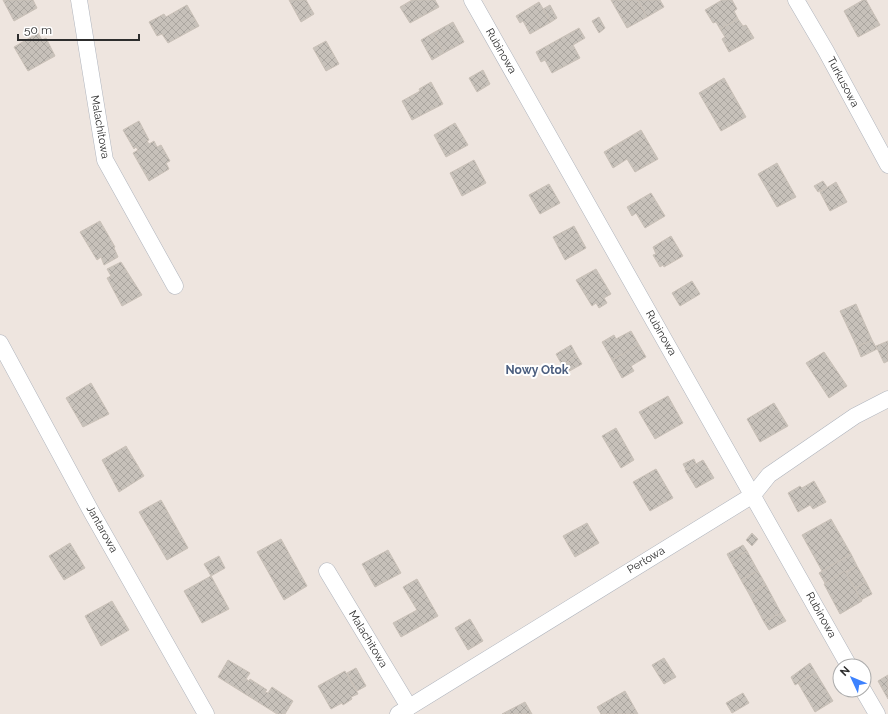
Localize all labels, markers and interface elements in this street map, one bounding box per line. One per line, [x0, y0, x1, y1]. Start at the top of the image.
scale bar [18, 16, 139, 42]
text: 50 m [24, 23, 52, 37]
street label: Rubinowa [483, 26, 519, 76]
street label: Turkusowa [824, 55, 862, 109]
street label: Malachitowa [88, 94, 112, 160]
street label: Rubinowa [643, 308, 679, 358]
district label: Nowy Otok [506, 363, 569, 377]
street label: Jantarowa [84, 503, 120, 555]
street label: Perłowa [625, 544, 667, 576]
street label: Rubinowa [803, 590, 839, 640]
street label: Malachitowa [346, 608, 390, 670]
north arrow [832, 658, 872, 698]
text: N [838, 664, 853, 679]

